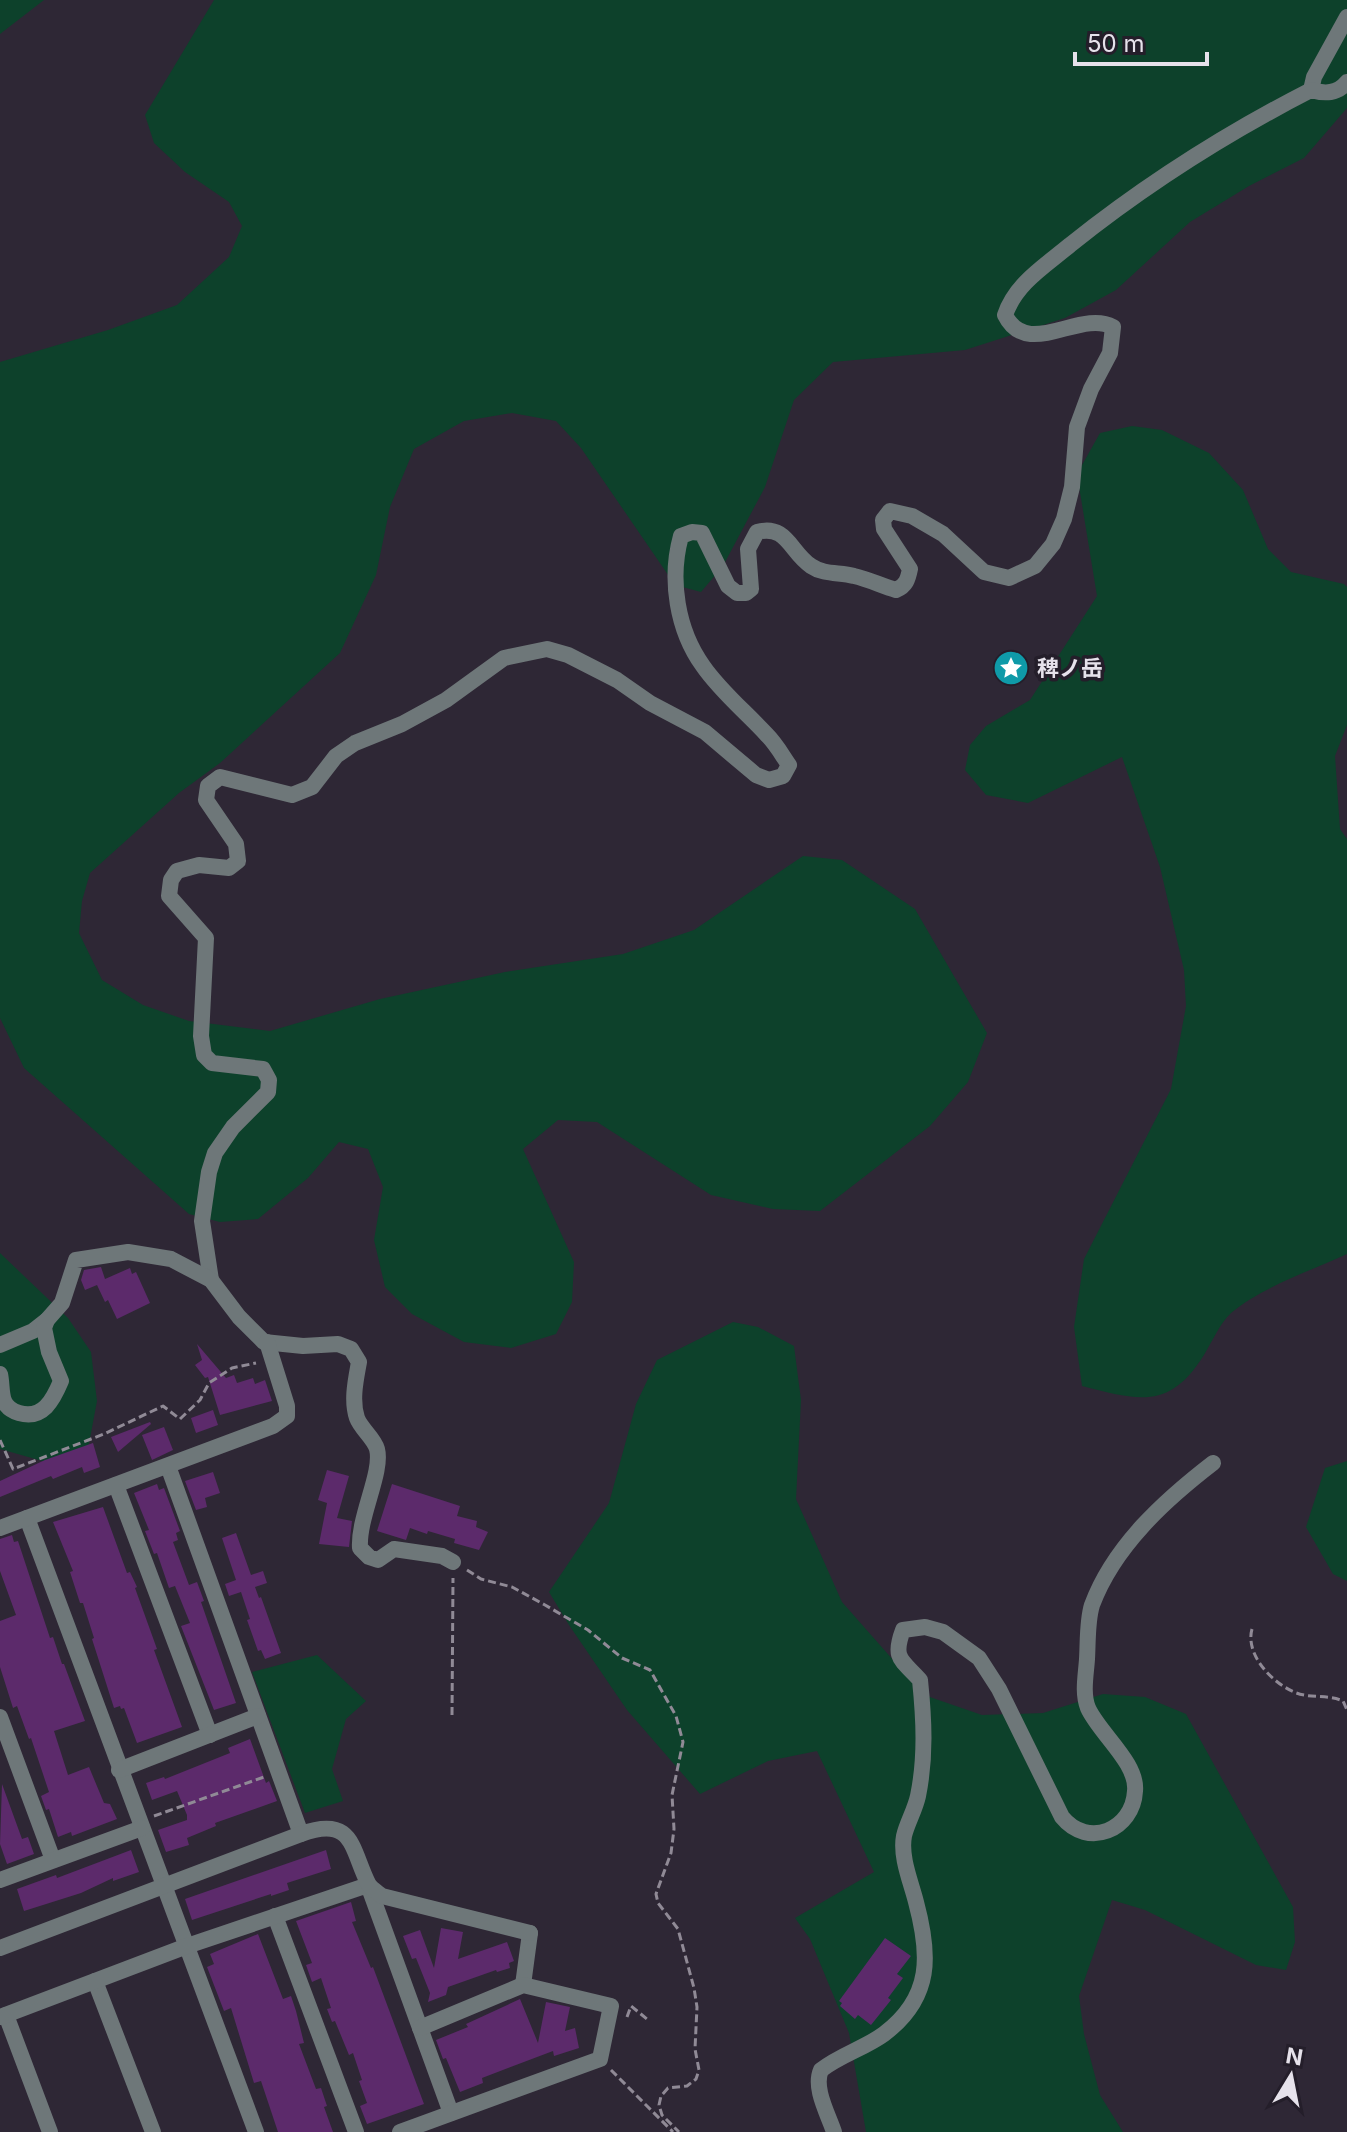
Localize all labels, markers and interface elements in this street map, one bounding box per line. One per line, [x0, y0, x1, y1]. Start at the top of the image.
scale bar [1075, 16, 1207, 66]
text: 50 m [1087, 29, 1145, 58]
place icon: 稗ノ岳 [992, 649, 1030, 687]
place label: 稗ノ岳 [1037, 655, 1103, 681]
north arrow [1251, 2036, 1331, 2116]
text: N [1284, 2042, 1305, 2071]

